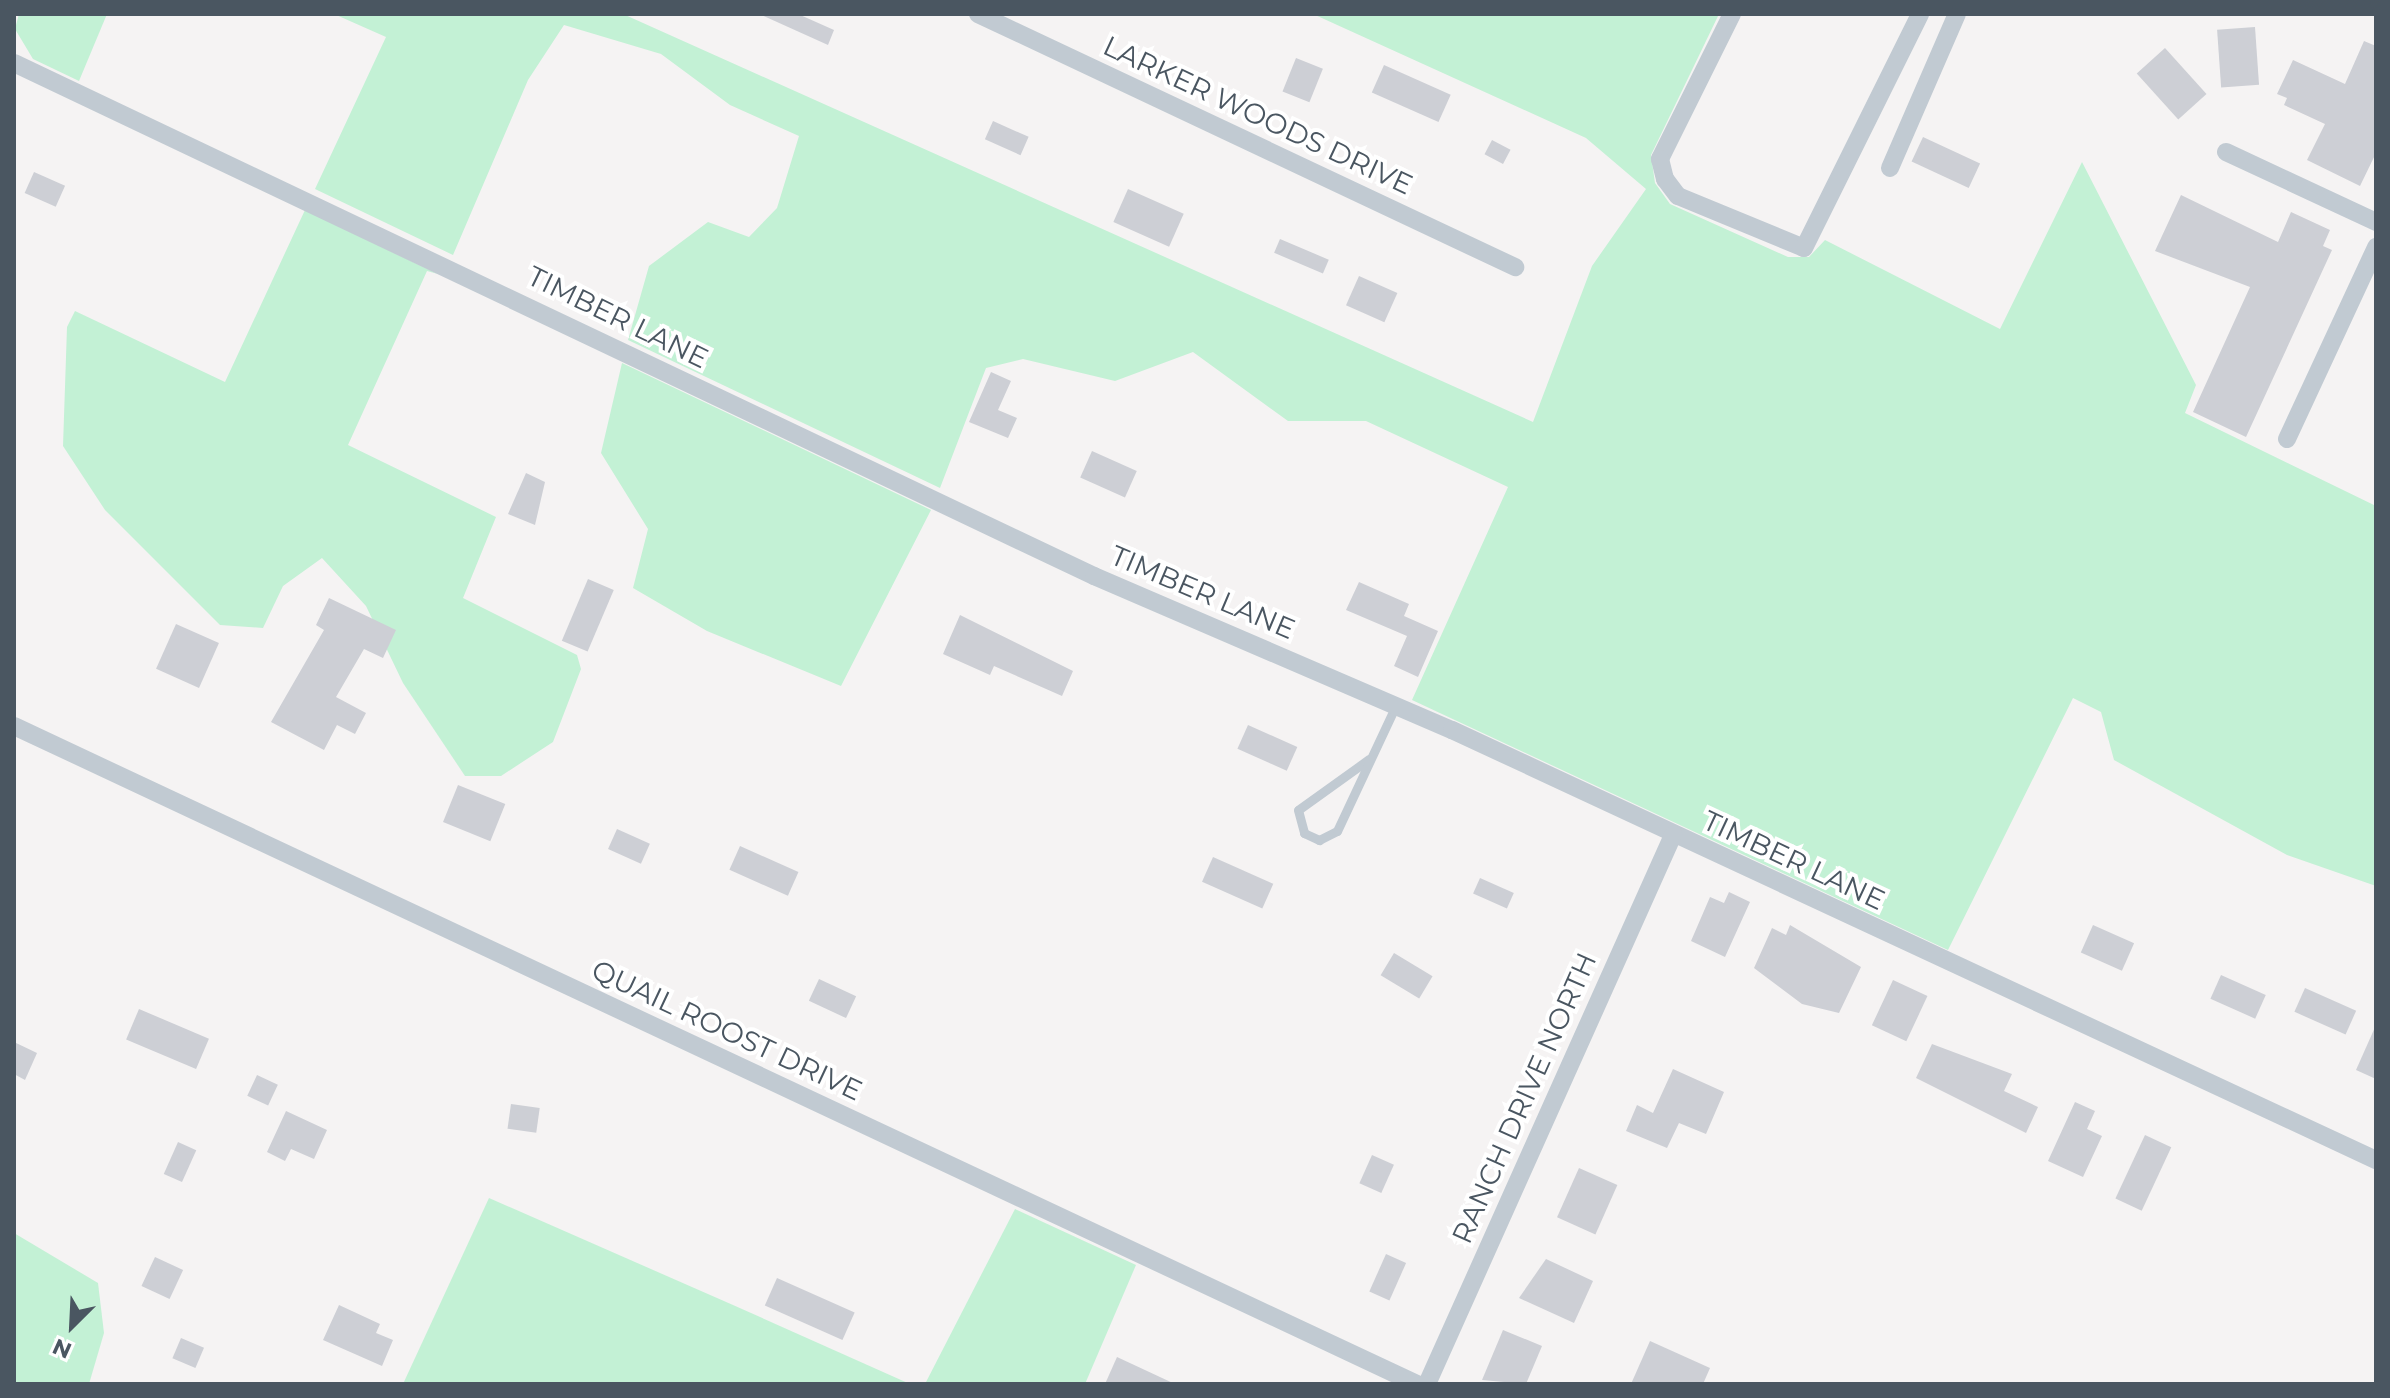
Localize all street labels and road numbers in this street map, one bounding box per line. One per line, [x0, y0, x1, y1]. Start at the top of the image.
street label: LARKER WOODS DRIVE [1098, 28, 1418, 202]
street label: TIMBER LANE [522, 259, 714, 375]
street label: TIMBER LANE [1106, 538, 1300, 646]
street label: TIMBER LANE [1698, 803, 1890, 917]
street label: RANCH DRIVE NORTH [1445, 947, 1603, 1249]
street label: QUAIL ROOST DRIVE [586, 953, 868, 1107]

